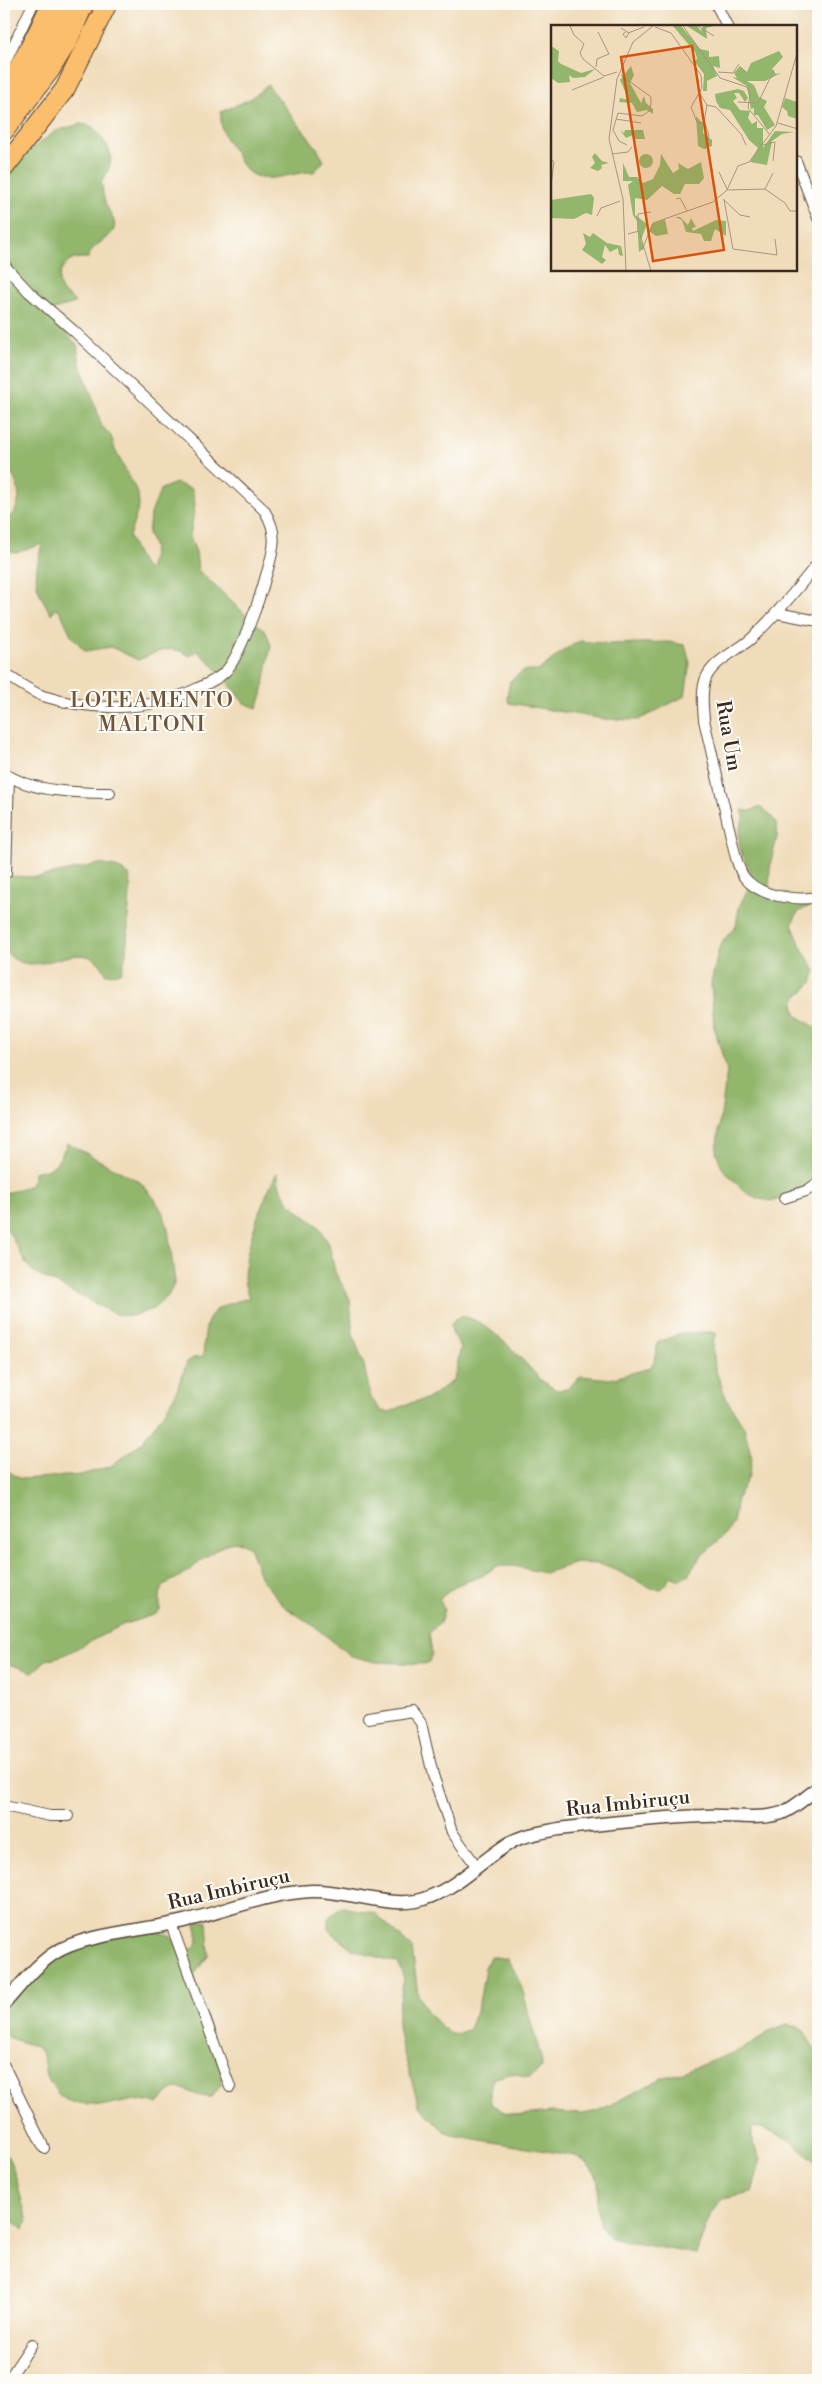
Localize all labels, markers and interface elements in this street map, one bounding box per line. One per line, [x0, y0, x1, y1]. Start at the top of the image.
inset map [551, 25, 797, 271]
district label: LOTEAMENTO MALTONI [70, 688, 234, 738]
street label: Rua Um [710, 699, 747, 774]
street label: Rua Imbiruçu [565, 1785, 692, 1823]
street label: Rua Imbiruçu [165, 1864, 293, 1916]

